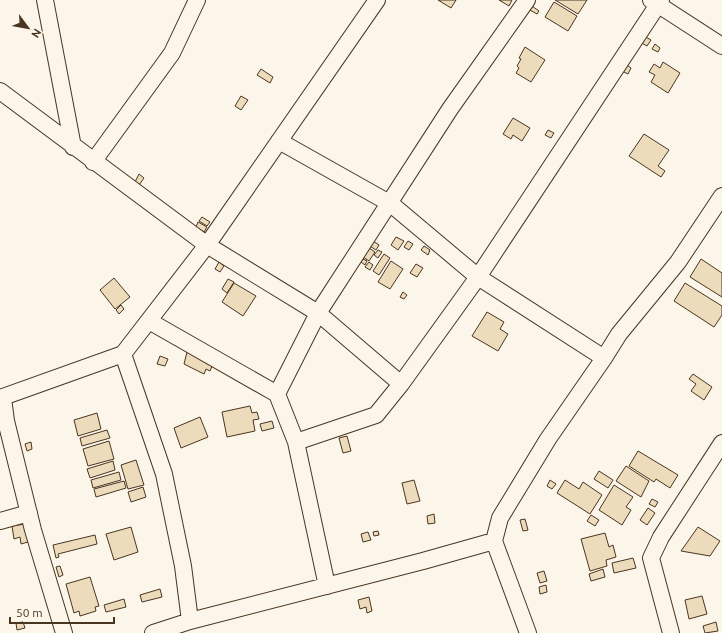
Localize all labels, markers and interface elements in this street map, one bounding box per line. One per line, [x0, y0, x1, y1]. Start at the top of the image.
north arrow [8, 8, 48, 48]
text: N [29, 27, 44, 40]
scale bar [10, 599, 114, 625]
text: 50 m [16, 606, 43, 619]

